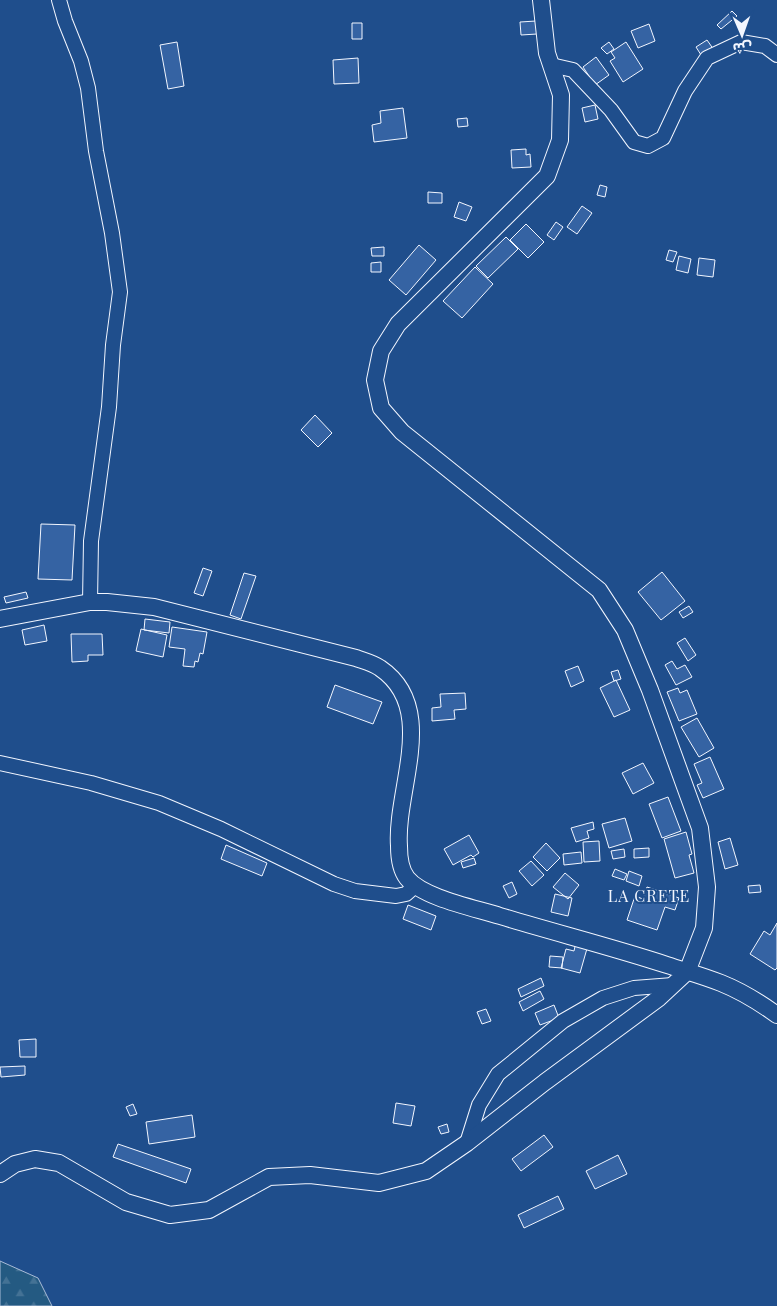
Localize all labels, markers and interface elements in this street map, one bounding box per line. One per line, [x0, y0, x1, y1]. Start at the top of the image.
north arrow [717, 10, 767, 60]
text: ش [733, 39, 752, 58]
district label: LA CRETE [608, 885, 690, 906]

